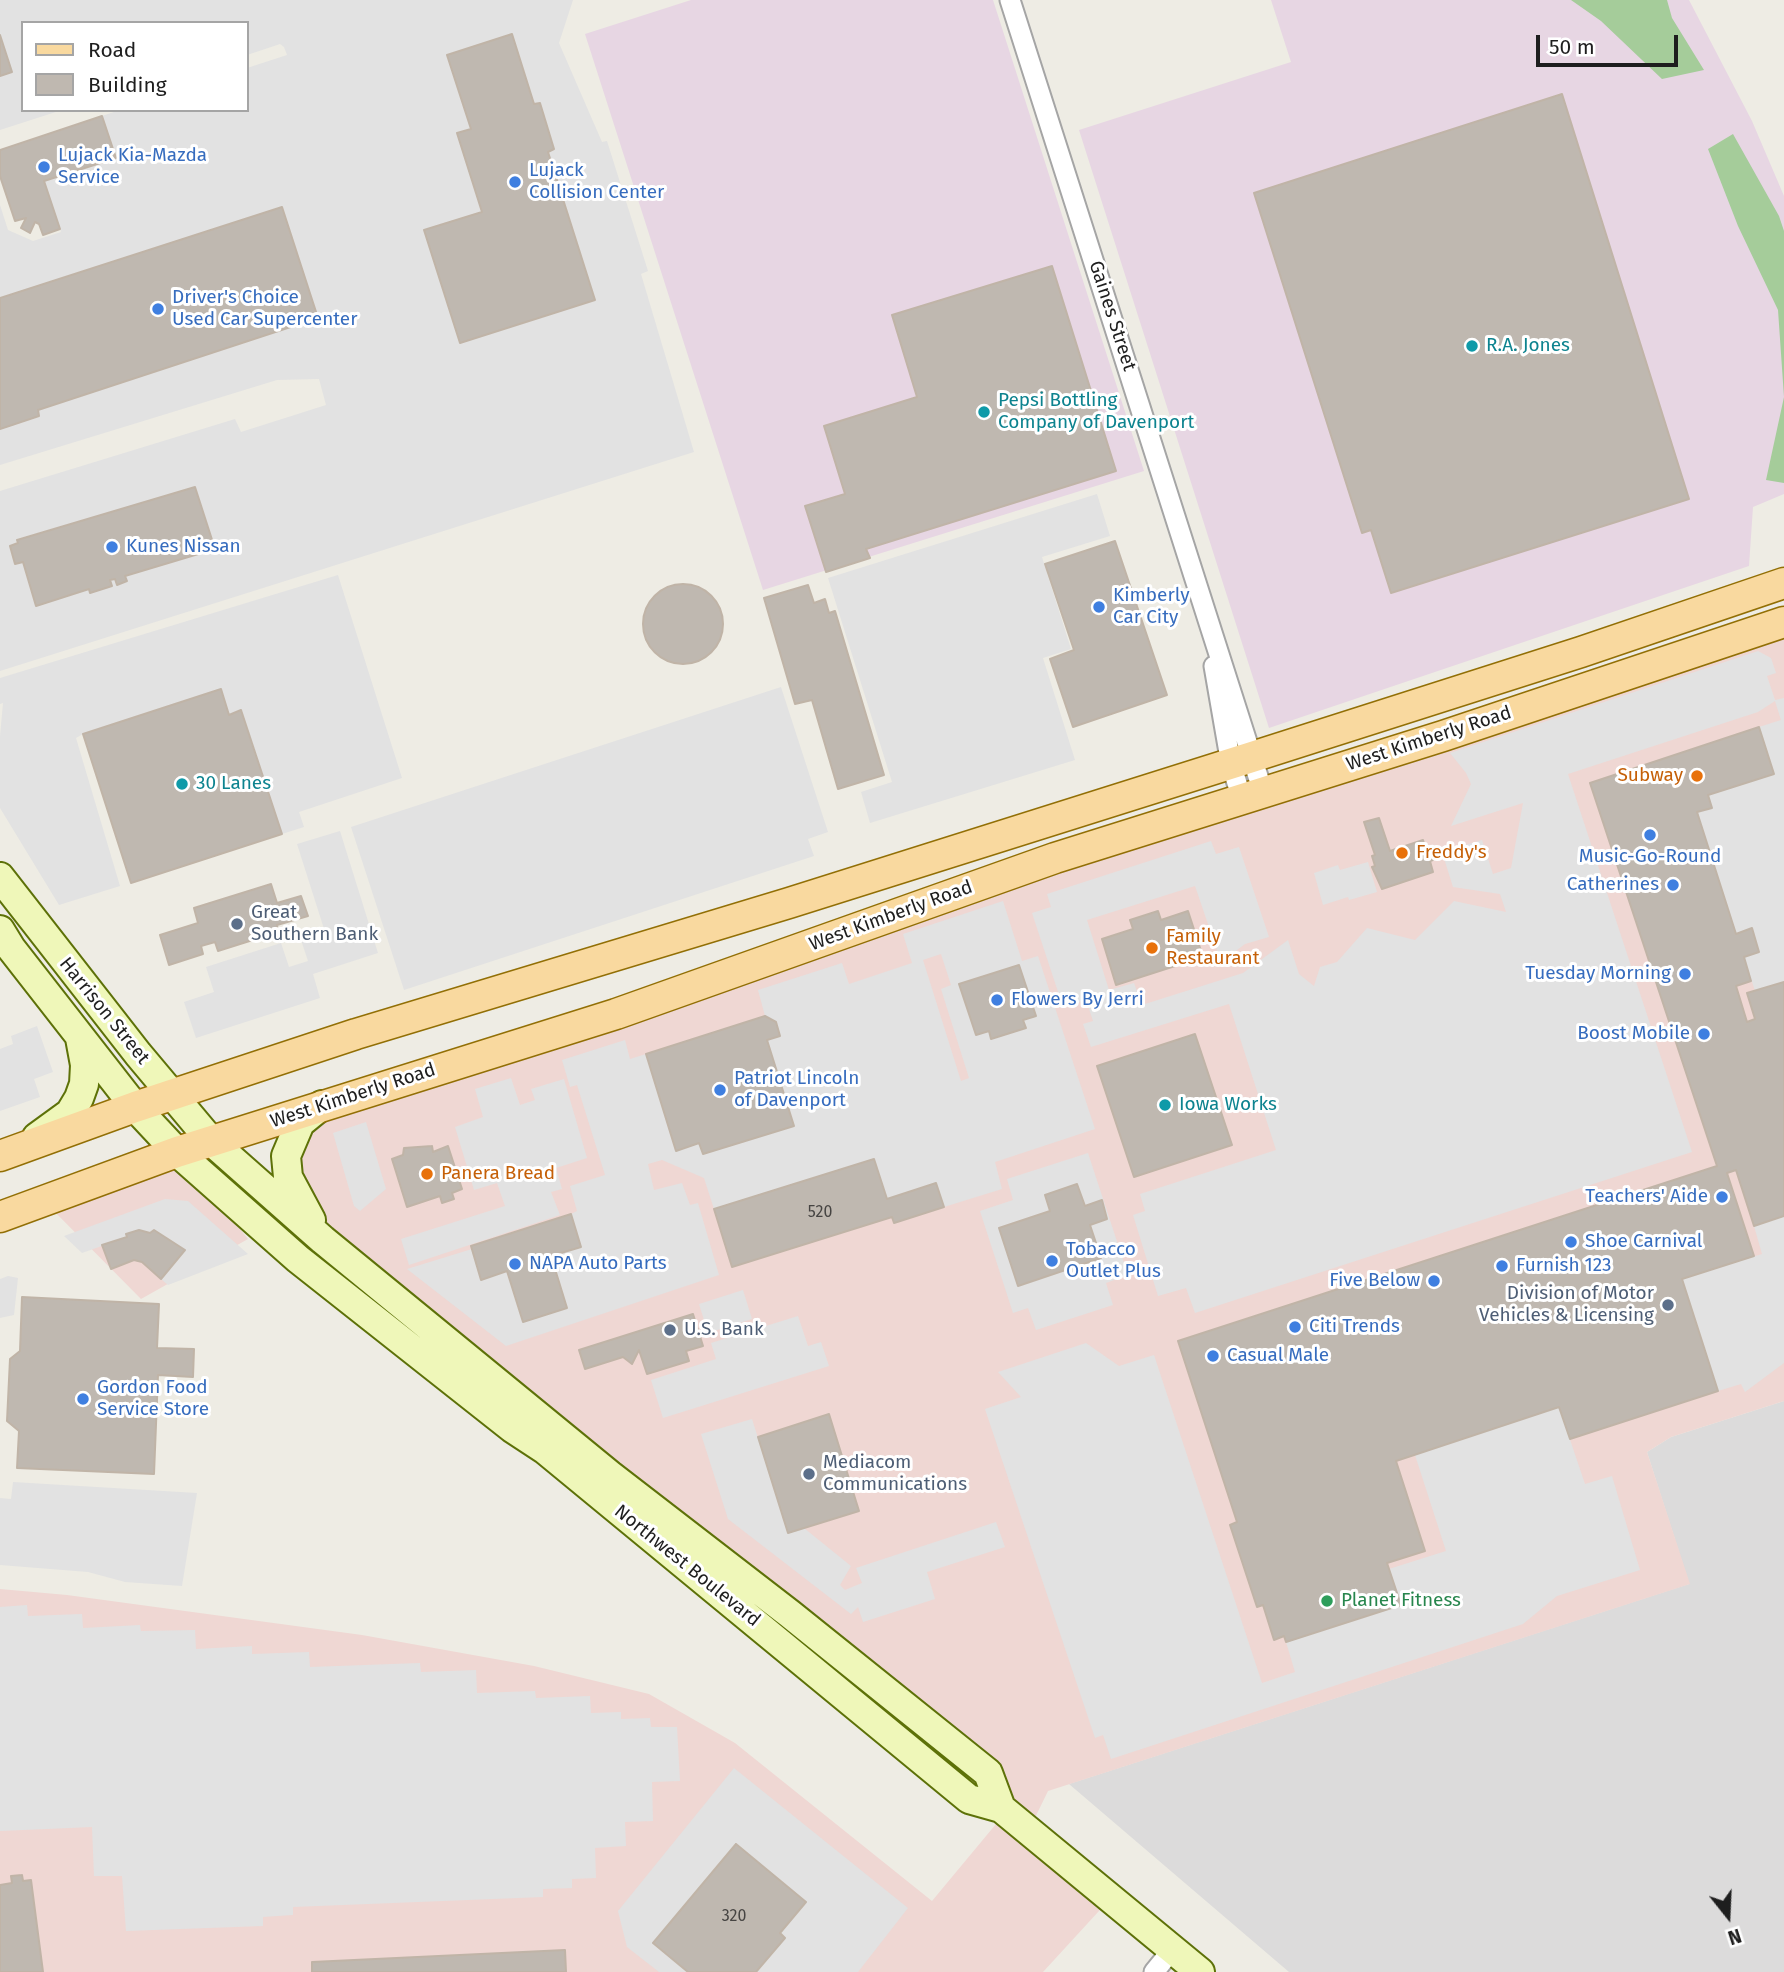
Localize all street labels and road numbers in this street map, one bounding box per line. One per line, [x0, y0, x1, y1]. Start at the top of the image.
street label: Gaines Street [1083, 258, 1141, 374]
street label: West Kimberly Road [1344, 702, 1514, 776]
street label: West Kimberly Road [806, 876, 976, 956]
street label: Harrison Street [54, 953, 154, 1069]
street label: West Kimberly Road [268, 1059, 438, 1133]
street label: Northwest Boulevard [609, 1500, 765, 1632]

